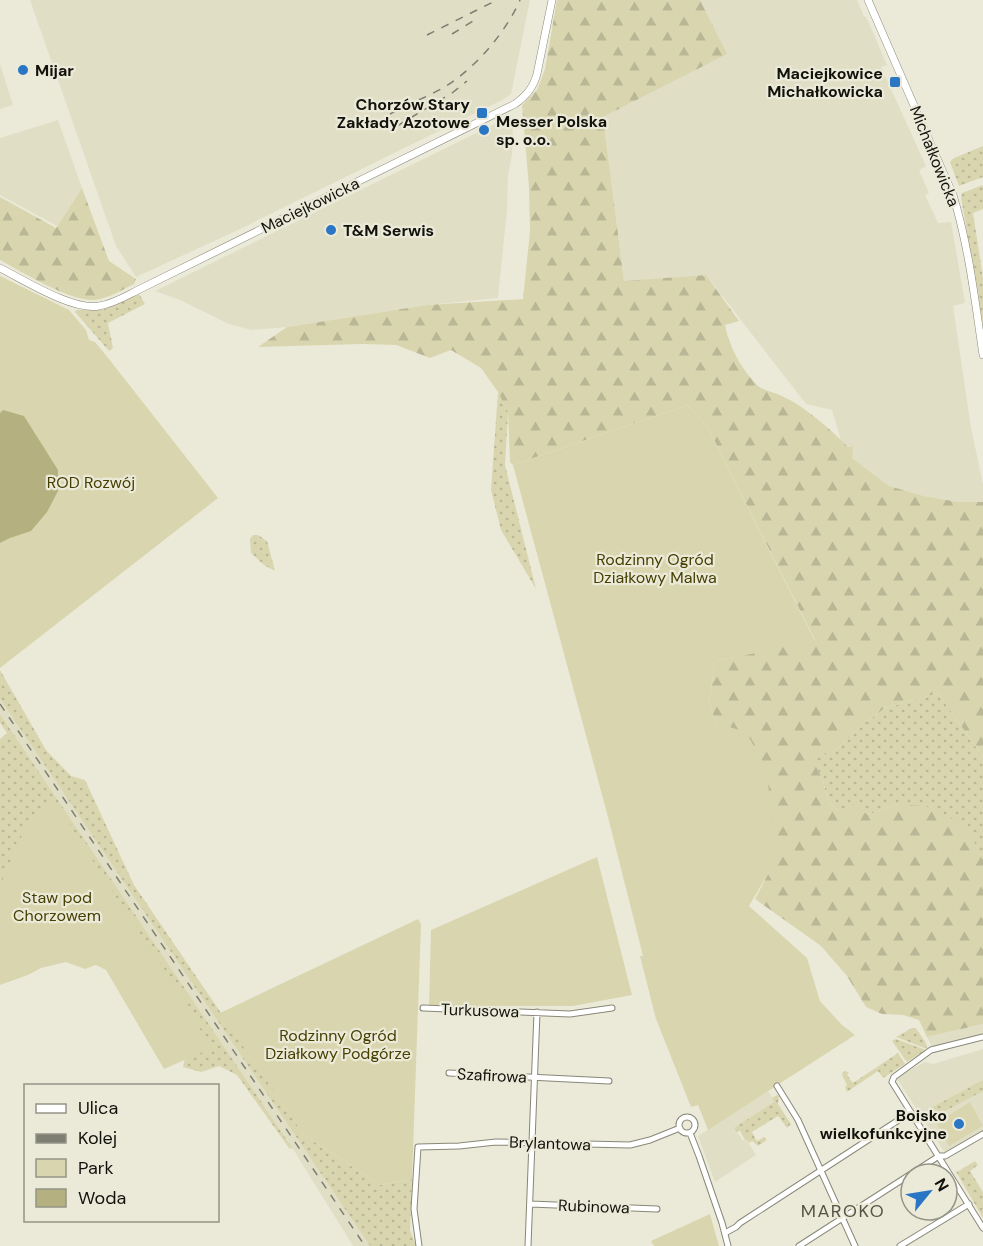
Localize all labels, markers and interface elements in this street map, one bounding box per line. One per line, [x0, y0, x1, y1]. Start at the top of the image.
place label: Mijar [35, 60, 74, 81]
marker: Mijar [16, 63, 30, 77]
place label: Maciejkowice Michałkowicka [767, 63, 883, 102]
marker: Maciejkowice Michałkowicka [888, 75, 902, 89]
place label: Chorzów Stary Zakłady Azotowe [337, 94, 470, 133]
street label: Michałkowicka [905, 103, 964, 210]
marker: Chorzów Stary Zakłady Azotowe [475, 106, 489, 120]
place label: Messer Polska sp. o.o. [496, 111, 607, 150]
marker: Messer Polska sp. o.o. [477, 123, 491, 137]
street label: Maciejkowicka [258, 173, 363, 238]
place label: T&M Serwis [343, 220, 434, 241]
marker: T&M Serwis [324, 223, 338, 237]
park label: ROD Rozwój [47, 472, 135, 493]
park label: Rodzinny Ogród Działkowy Malwa [593, 549, 717, 588]
park label: Staw pod Chorzowem [13, 887, 101, 926]
street label: Turkusowa [440, 999, 519, 1022]
park label: Rodzinny Ogród Działkowy Podgórze [265, 1025, 411, 1064]
street label: Szafirowa [457, 1063, 527, 1088]
legend [24, 1084, 219, 1222]
text: Ulica [78, 1096, 118, 1120]
place label: Boisko wielkofunkcyjne [820, 1105, 947, 1144]
marker: Boisko wielkofunkcyjne [952, 1117, 966, 1131]
text: Kolej [78, 1126, 117, 1150]
street label: Brylantowa [509, 1132, 591, 1155]
text: Park [78, 1156, 114, 1180]
north arrow [899, 1162, 959, 1222]
text: N [930, 1174, 954, 1195]
text: Woda [78, 1186, 126, 1210]
street label: Rubinowa [558, 1195, 630, 1218]
district label: MAROKO [801, 1199, 885, 1223]

